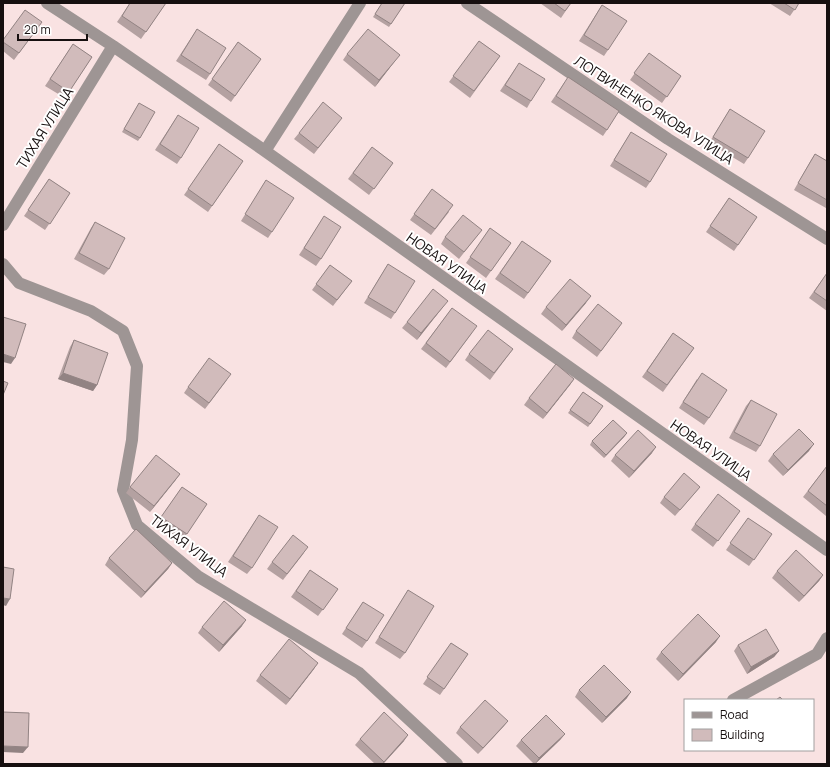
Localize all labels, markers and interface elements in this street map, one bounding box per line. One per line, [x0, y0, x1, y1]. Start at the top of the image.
scale bar [18, 16, 87, 42]
text: 20 m [24, 21, 51, 38]
street label: ЛОГВИНЕНКО ЯКОВА УЛИЦА [571, 51, 738, 168]
street label: ТИХАЯ УЛИЦА [12, 83, 77, 172]
street label: НОВАЯ УЛИЦА [403, 228, 492, 298]
street label: НОВАЯ УЛИЦА [667, 415, 756, 485]
street label: ТИХАЯ УЛИЦА [146, 510, 232, 581]
legend [684, 699, 814, 751]
text: Road [720, 706, 748, 723]
text: Building [720, 726, 764, 743]

